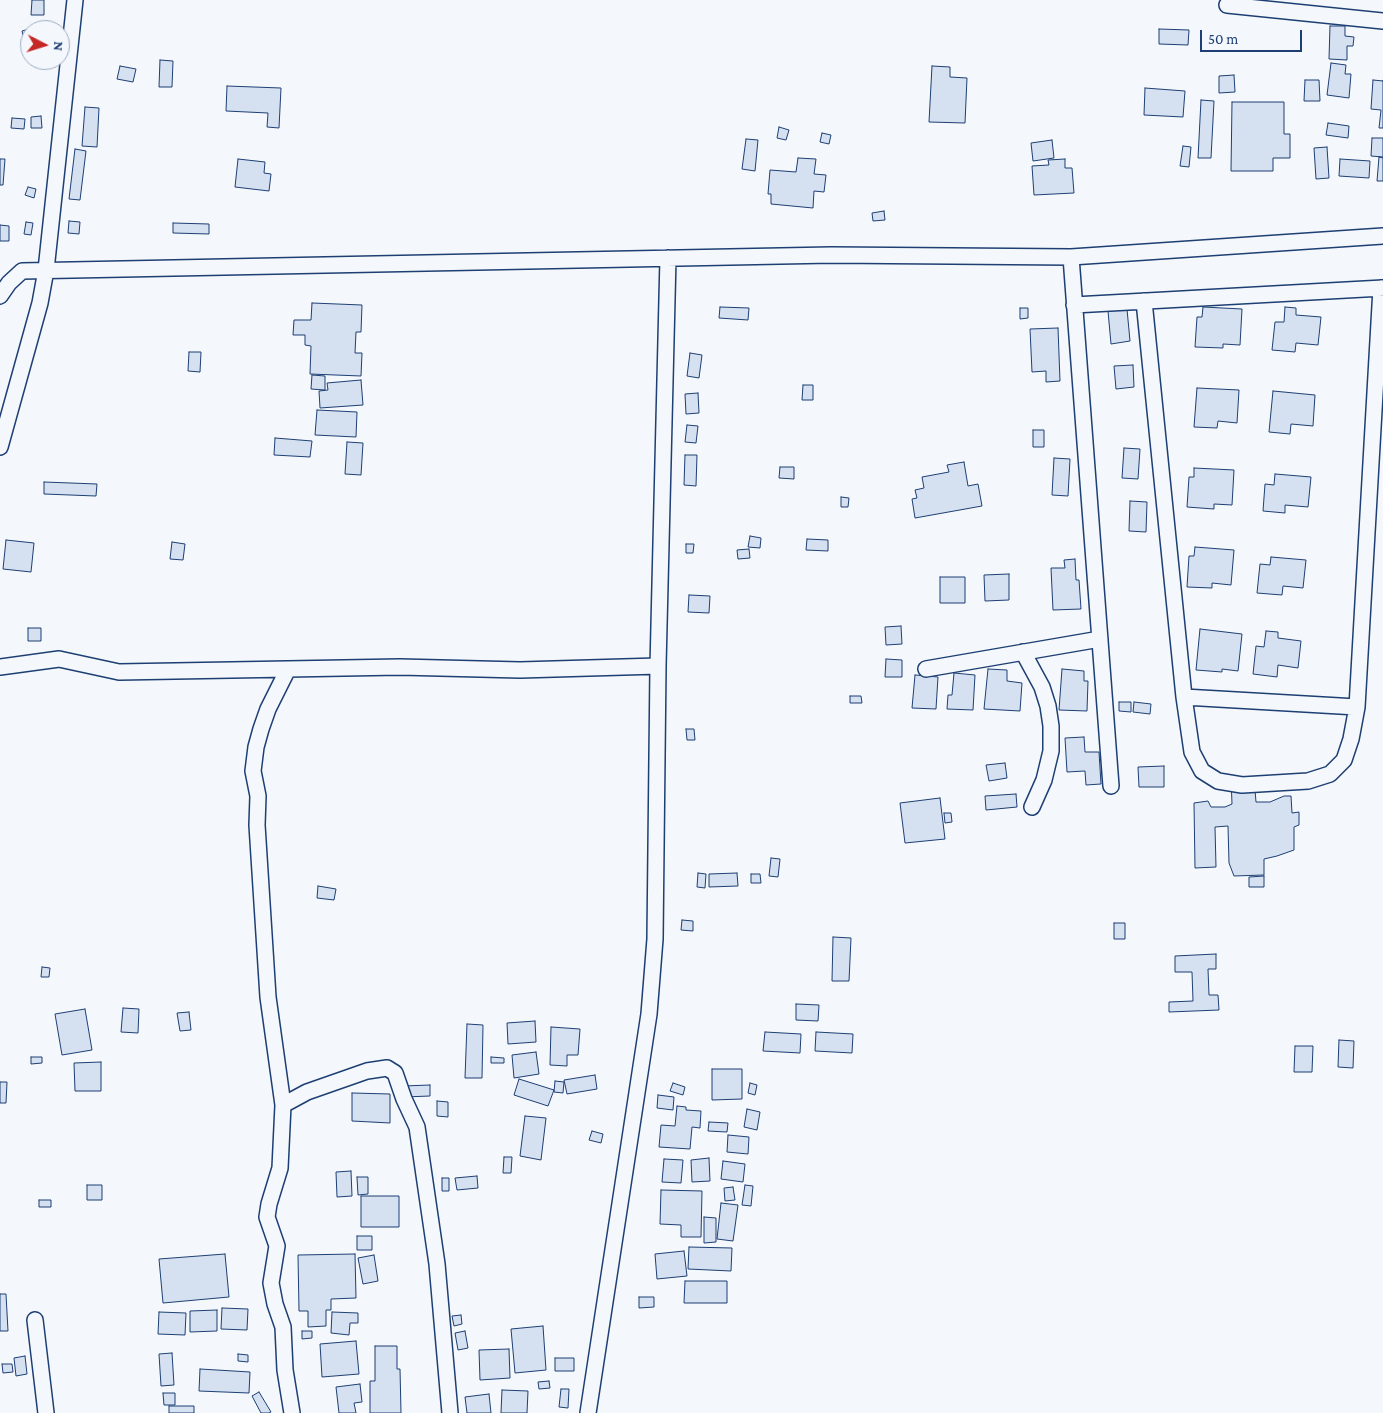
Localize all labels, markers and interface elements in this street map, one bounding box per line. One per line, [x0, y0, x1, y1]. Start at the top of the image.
north arrow [20, 20, 70, 70]
scale bar [1203, 20, 1306, 52]
text: 50 m [1208, 31, 1238, 47]
text: N [51, 41, 67, 52]

